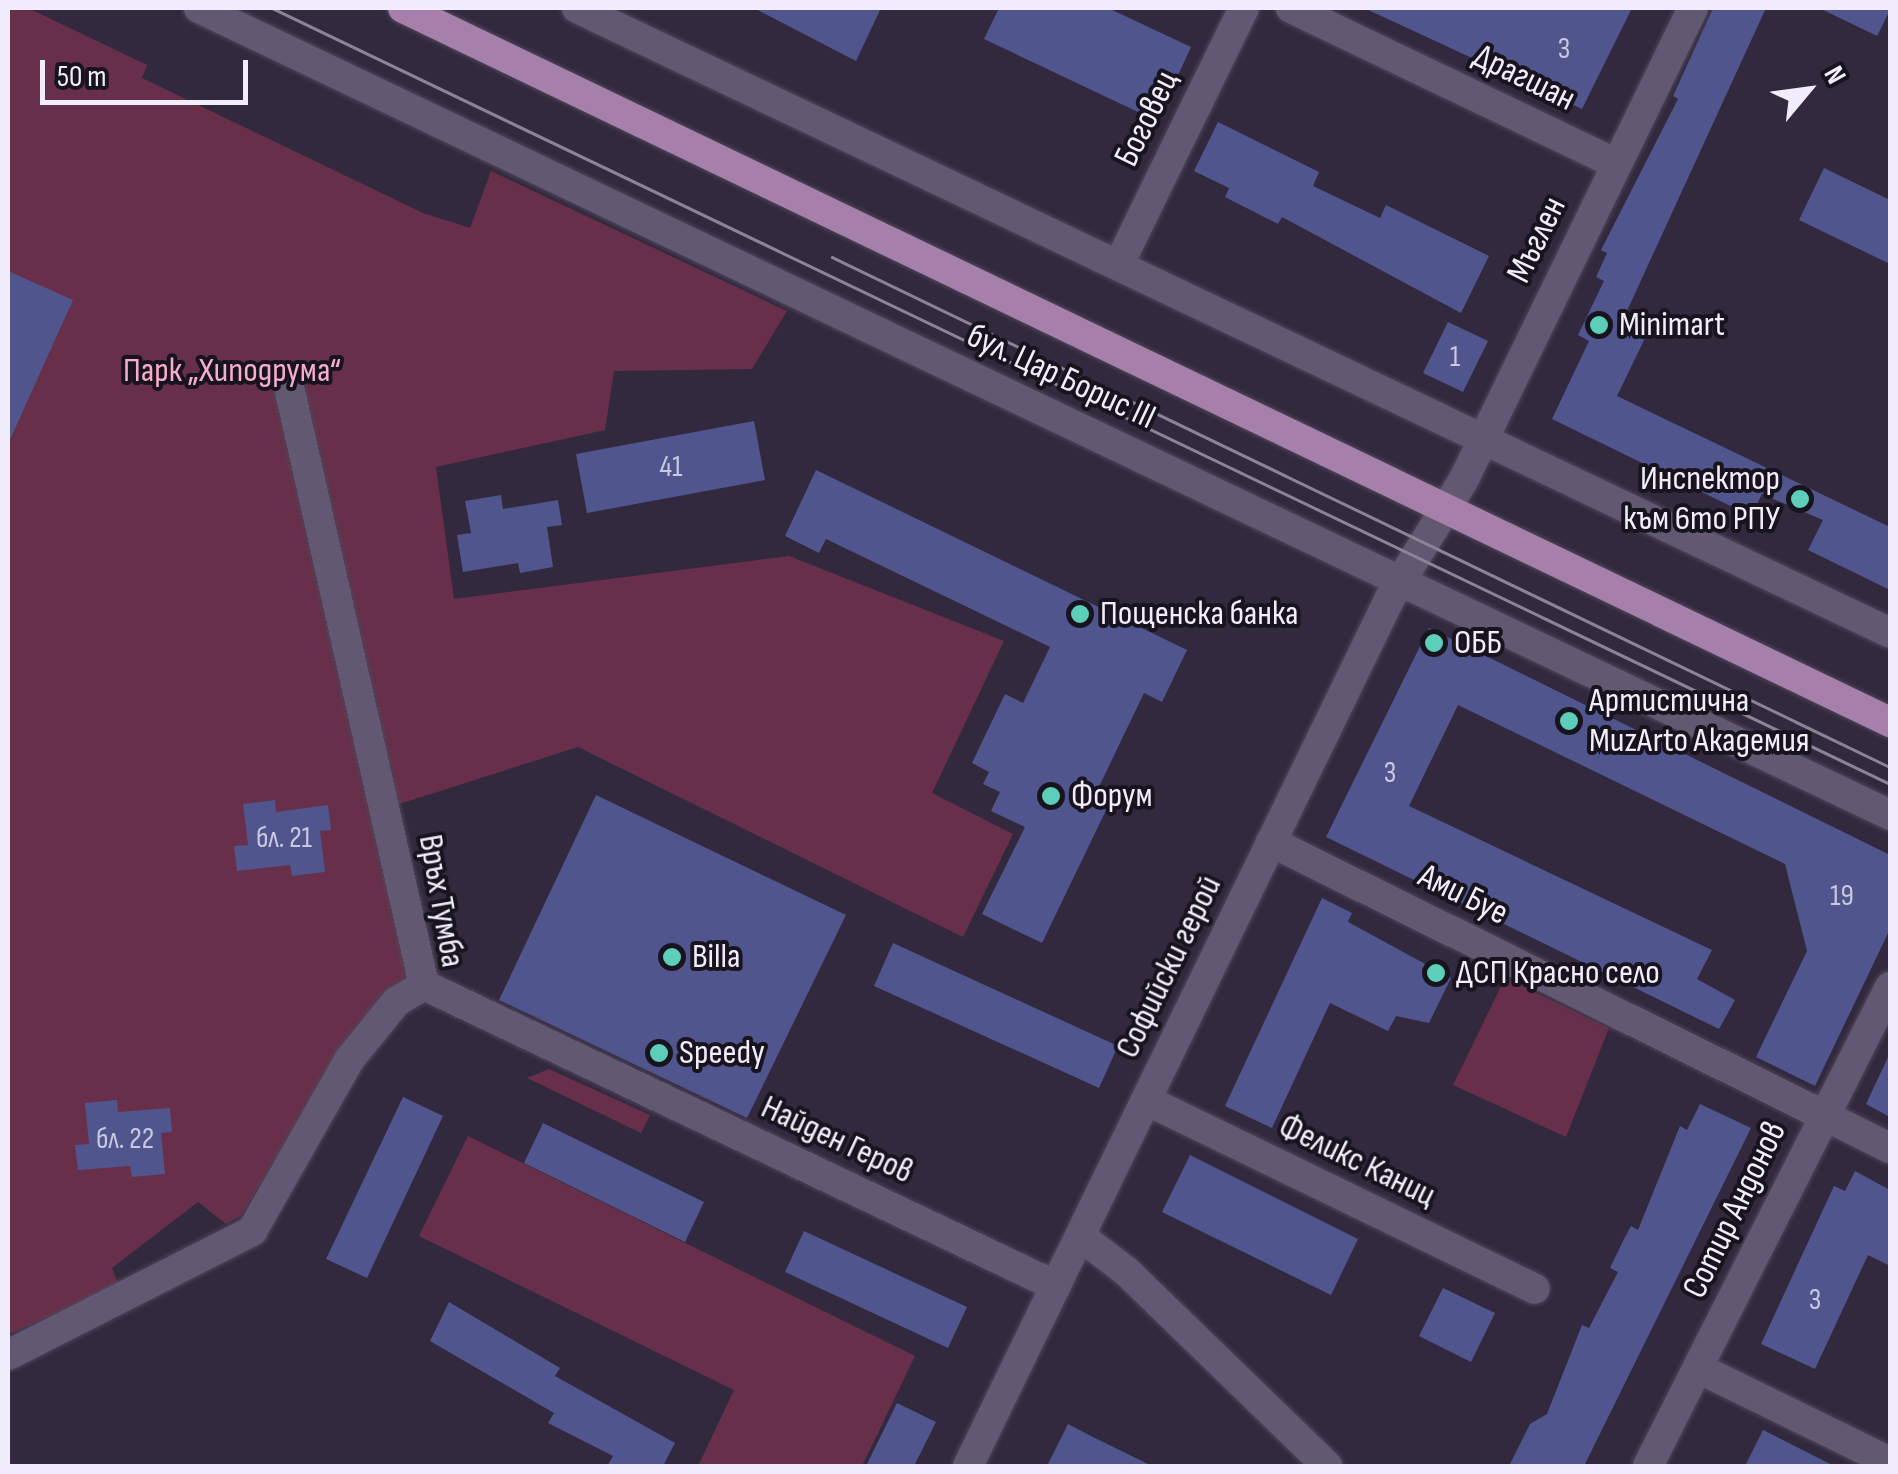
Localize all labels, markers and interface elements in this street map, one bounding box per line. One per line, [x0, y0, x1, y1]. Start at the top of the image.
house number: 3 [1558, 31, 1570, 67]
street label: Драгшан [1466, 35, 1582, 121]
scale bar [45, 40, 252, 102]
north arrow [1758, 40, 1858, 140]
text: 50 m [57, 59, 106, 95]
text: N [1817, 61, 1853, 90]
street label: Боговец [1106, 65, 1188, 173]
street label: Мъглен [1498, 190, 1576, 290]
place label: Minimart [1619, 304, 1725, 346]
marker: Minimart [1588, 314, 1610, 336]
street label: бул. Цар Борис III [960, 315, 1162, 439]
house number: 1 [1450, 339, 1460, 375]
park label: Парк „Хиподрума“ [123, 350, 341, 392]
house number: 41 [659, 449, 683, 485]
place label: Инспектор към 6то РПУ [1623, 458, 1780, 540]
marker: Инспектор към 6то РПУ [1789, 488, 1811, 510]
place label: Пощенска банка [1100, 593, 1298, 635]
marker: Пощенска банка [1069, 603, 1091, 625]
place label: ОББ [1454, 622, 1502, 664]
marker: ОББ [1423, 632, 1445, 654]
place label: Артистична MuzArto Академия [1589, 680, 1810, 762]
marker: Артистична MuzArto Академия [1558, 710, 1580, 732]
house number: 3 [1384, 755, 1396, 791]
place label: Форум [1071, 775, 1153, 817]
marker: Форум [1040, 785, 1062, 807]
house number: бл. 21 [256, 820, 312, 856]
street label: Връх Тумба [409, 831, 473, 971]
street label: Ами Буе [1411, 855, 1515, 935]
street label: Софийски герой [1107, 869, 1231, 1065]
house number: 19 [1830, 878, 1854, 914]
place label: Billa [692, 936, 741, 978]
marker: Billa [661, 946, 683, 968]
place label: ДСП Красно село [1456, 952, 1660, 994]
marker: ДСП Красно село [1425, 962, 1447, 984]
place label: Speedy [679, 1032, 765, 1074]
marker: Speedy [648, 1042, 670, 1064]
street label: Найден Геров [754, 1087, 920, 1193]
street label: Феликс Каниц [1272, 1105, 1442, 1217]
street label: Сотир Андонов [1674, 1115, 1796, 1305]
house number: бл. 22 [96, 1121, 154, 1157]
house number: 3 [1809, 1282, 1821, 1318]

